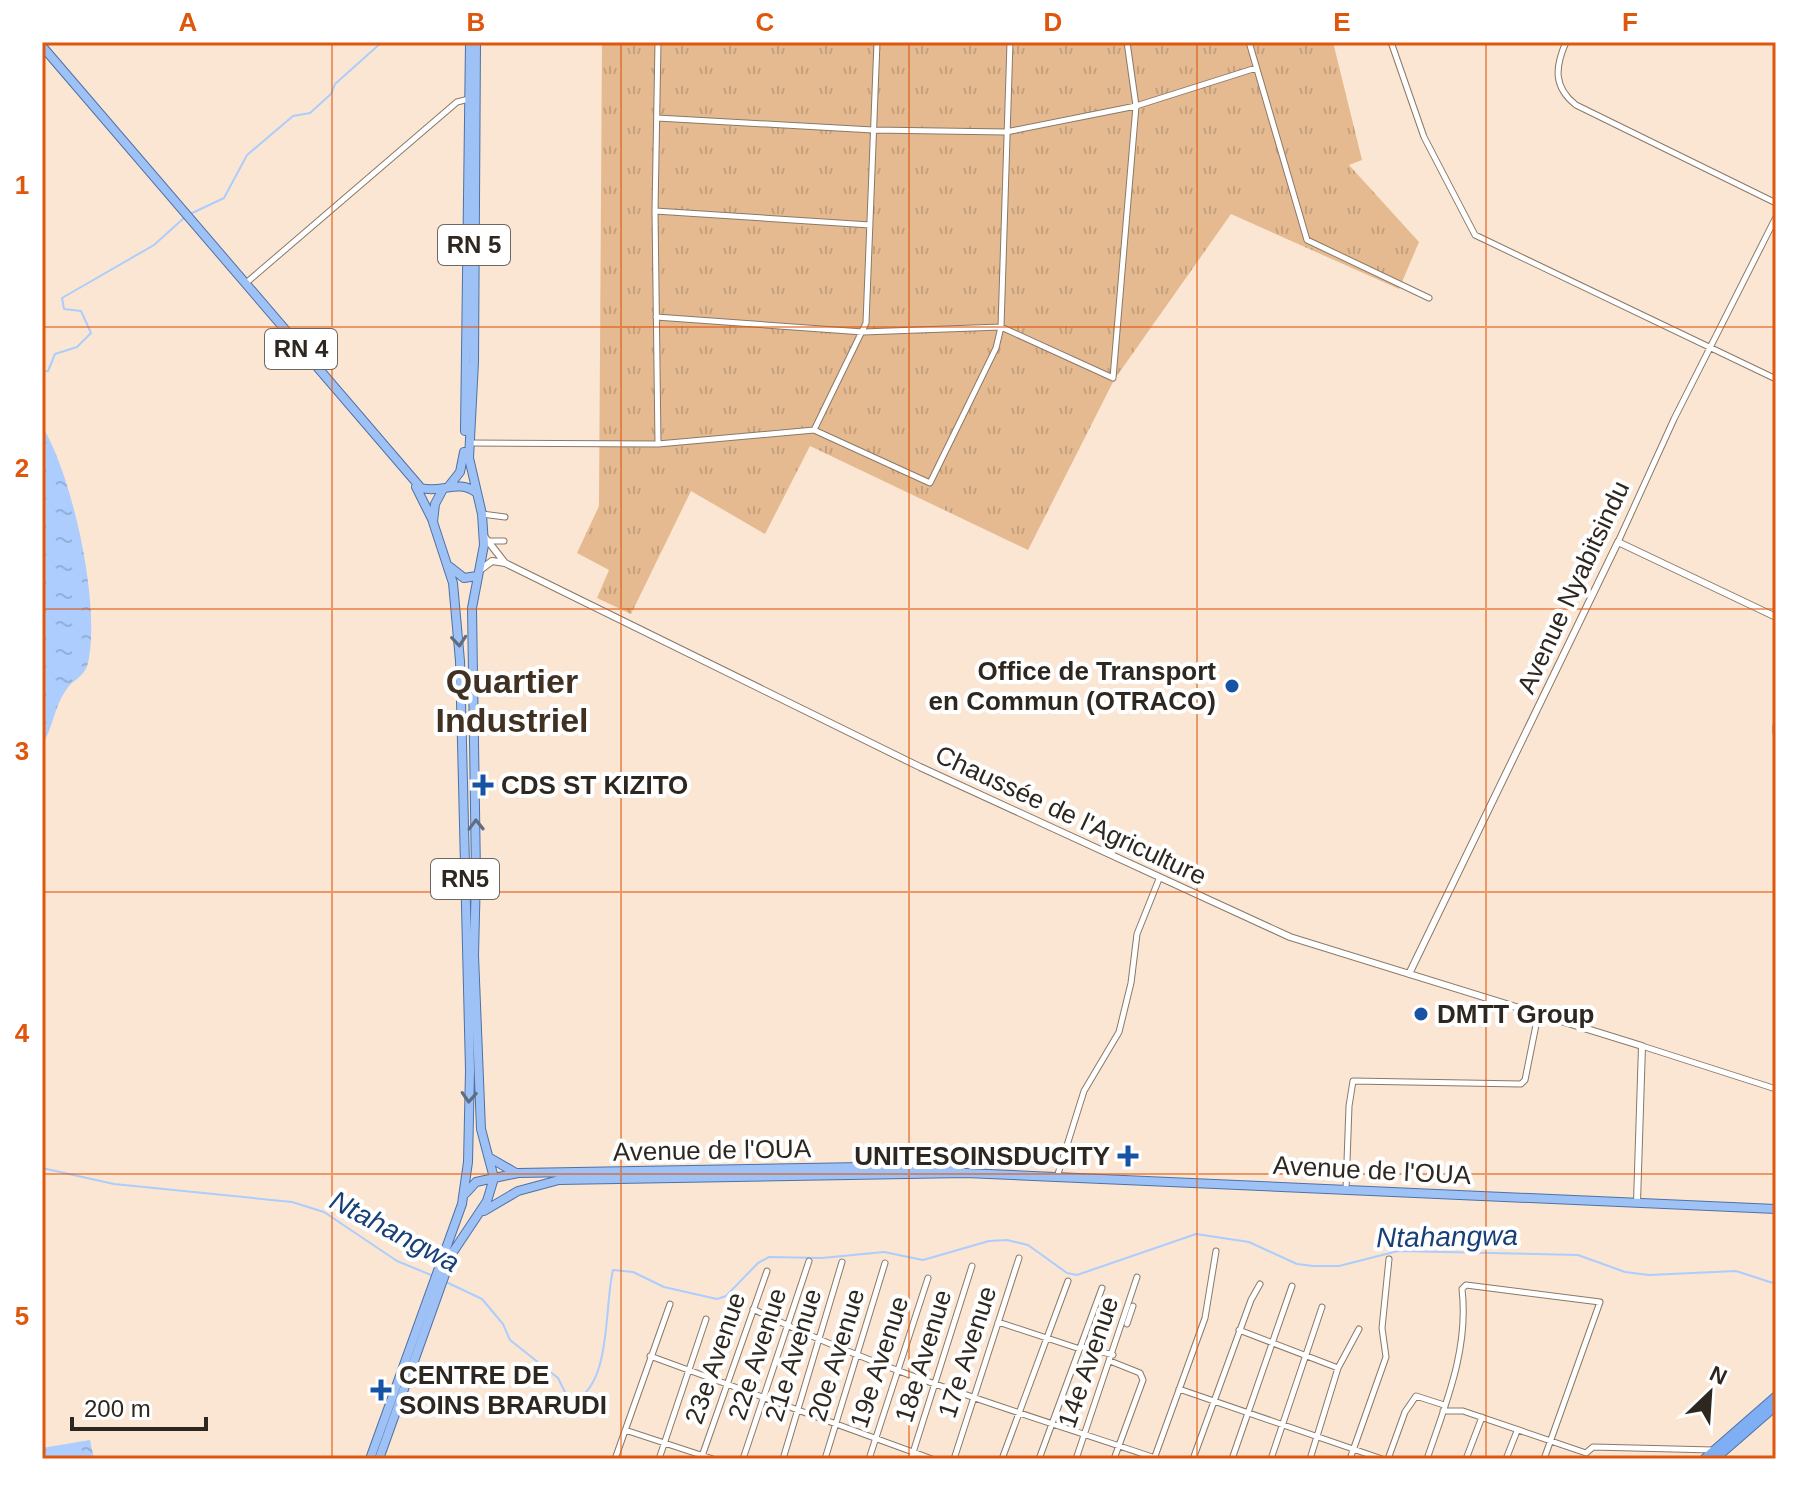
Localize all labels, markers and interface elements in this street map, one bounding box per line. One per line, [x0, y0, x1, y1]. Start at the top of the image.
text: A [179, 7, 198, 37]
text: B [467, 7, 485, 37]
text: C [756, 7, 775, 37]
text: D [1044, 7, 1062, 37]
text: E [1333, 7, 1351, 37]
text: F [1622, 7, 1638, 37]
text: 1 [15, 170, 29, 200]
road number: RN 5 [438, 225, 510, 265]
road number: RN 4 [265, 329, 337, 369]
text: 2 [15, 453, 29, 483]
street label: Avenue Nyabitsindu [1511, 476, 1635, 698]
one-way arrow [450, 635, 467, 648]
place label: Office de Transport en Commun (OTRACO) [929, 656, 1216, 716]
district label: Quartier Industriel [435, 662, 589, 739]
marker: Office de Transport en Commun (OTRACO) [1223, 677, 1241, 695]
text: 3 [15, 736, 29, 766]
street label: Chaussée de l'Agriculture [931, 739, 1211, 891]
place label: CDS ST KIZITO [501, 770, 688, 800]
marker: CDS ST KIZITO [472, 774, 494, 796]
one-way arrow [467, 818, 484, 831]
road number: RN5 [431, 859, 499, 899]
place label: DMTT Group [1437, 999, 1594, 1029]
marker: DMTT Group [1412, 1005, 1430, 1023]
text: 4 [15, 1018, 30, 1048]
one-way arrow [461, 1091, 478, 1104]
street label: Avenue de l'OUA [613, 1133, 812, 1167]
place label: UNITESOINSDUCITY [854, 1141, 1110, 1171]
marker: UNITESOINSDUCITY [1117, 1145, 1139, 1167]
street label: Avenue de l'OUA [1272, 1150, 1472, 1190]
water label: Ntahangwa [325, 1185, 465, 1278]
water label: Ntahangwa [1376, 1220, 1518, 1253]
street label: 17e Avenue [932, 1282, 1002, 1422]
street label: 22e Avenue [722, 1284, 792, 1424]
street label: 21e Avenue [759, 1285, 827, 1425]
street label: 20e Avenue [802, 1285, 870, 1425]
street label: 18e Avenue [889, 1286, 957, 1426]
street label: 23e Avenue [679, 1288, 751, 1428]
street label: 19e Avenue [844, 1292, 914, 1432]
street label: 14e Avenue [1052, 1292, 1124, 1432]
text: 5 [15, 1301, 29, 1331]
north arrow [1670, 1353, 1750, 1433]
place label: CENTRE DE SOINS BRARUDI [399, 1360, 607, 1420]
text: N [1706, 1361, 1731, 1390]
marker: CENTRE DE SOINS BRARUDI [370, 1379, 392, 1401]
scale bar [72, 1381, 206, 1431]
text: 200 m [84, 1395, 151, 1422]

